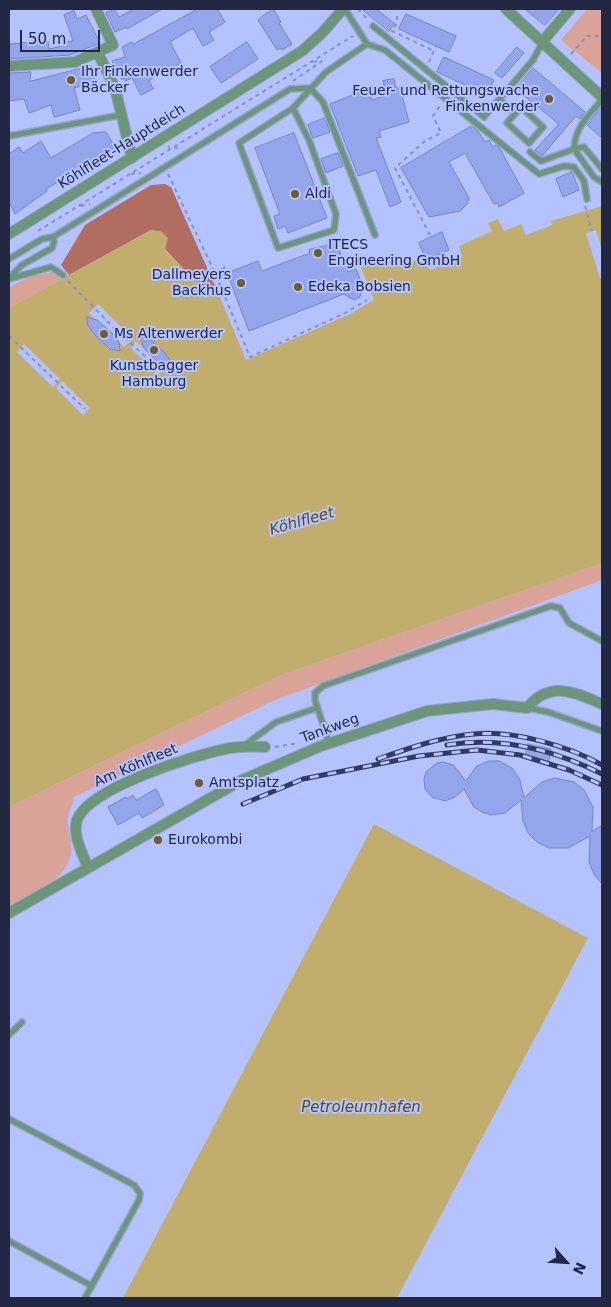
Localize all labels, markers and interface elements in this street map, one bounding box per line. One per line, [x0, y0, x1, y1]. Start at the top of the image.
scale bar [22, 20, 102, 52]
text: 50 m [28, 30, 66, 48]
place label: Ihr Finkenwerder Bäcker [81, 64, 198, 96]
marker: Ihr Finkenwerder Bäcker [65, 74, 77, 86]
place label: Feuer- und Rettungswache Finkenwerder [352, 83, 539, 115]
marker: Feuer- und Rettungswache Finkenwerder [543, 93, 555, 105]
street label: Köhlfleet-Hauptdeich [55, 101, 189, 193]
place label: Aldi [305, 186, 331, 202]
marker: Aldi [289, 188, 301, 200]
place label: ITECS Engineering GmbH [328, 237, 460, 270]
marker: ITECS Engineering GmbH [312, 247, 324, 259]
place label: Dallmeyers Backhus [152, 267, 231, 300]
marker: Dallmeyers Backhus [235, 277, 247, 289]
place label: Edeka Bobsien [308, 279, 411, 295]
marker: Edeka Bobsien [292, 281, 304, 293]
place label: Ms Altenwerder [114, 326, 223, 342]
marker: Ms Altenwerder [98, 328, 110, 340]
marker: Kunstbagger Hamburg [148, 344, 160, 356]
place label: Kunstbagger Hamburg [110, 358, 198, 391]
water label: Köhlfleet [268, 504, 336, 540]
street label: Tankweg [299, 711, 361, 747]
street label: Am Köhlfleet [92, 741, 180, 791]
place label: Amtsplatz [209, 775, 279, 791]
marker: Amtsplatz [193, 777, 205, 789]
place label: Eurokombi [168, 832, 242, 848]
marker: Eurokombi [152, 834, 164, 846]
water label: Petroleumhafen [301, 1099, 421, 1117]
north arrow [541, 1237, 591, 1287]
text: N [570, 1260, 589, 1277]

